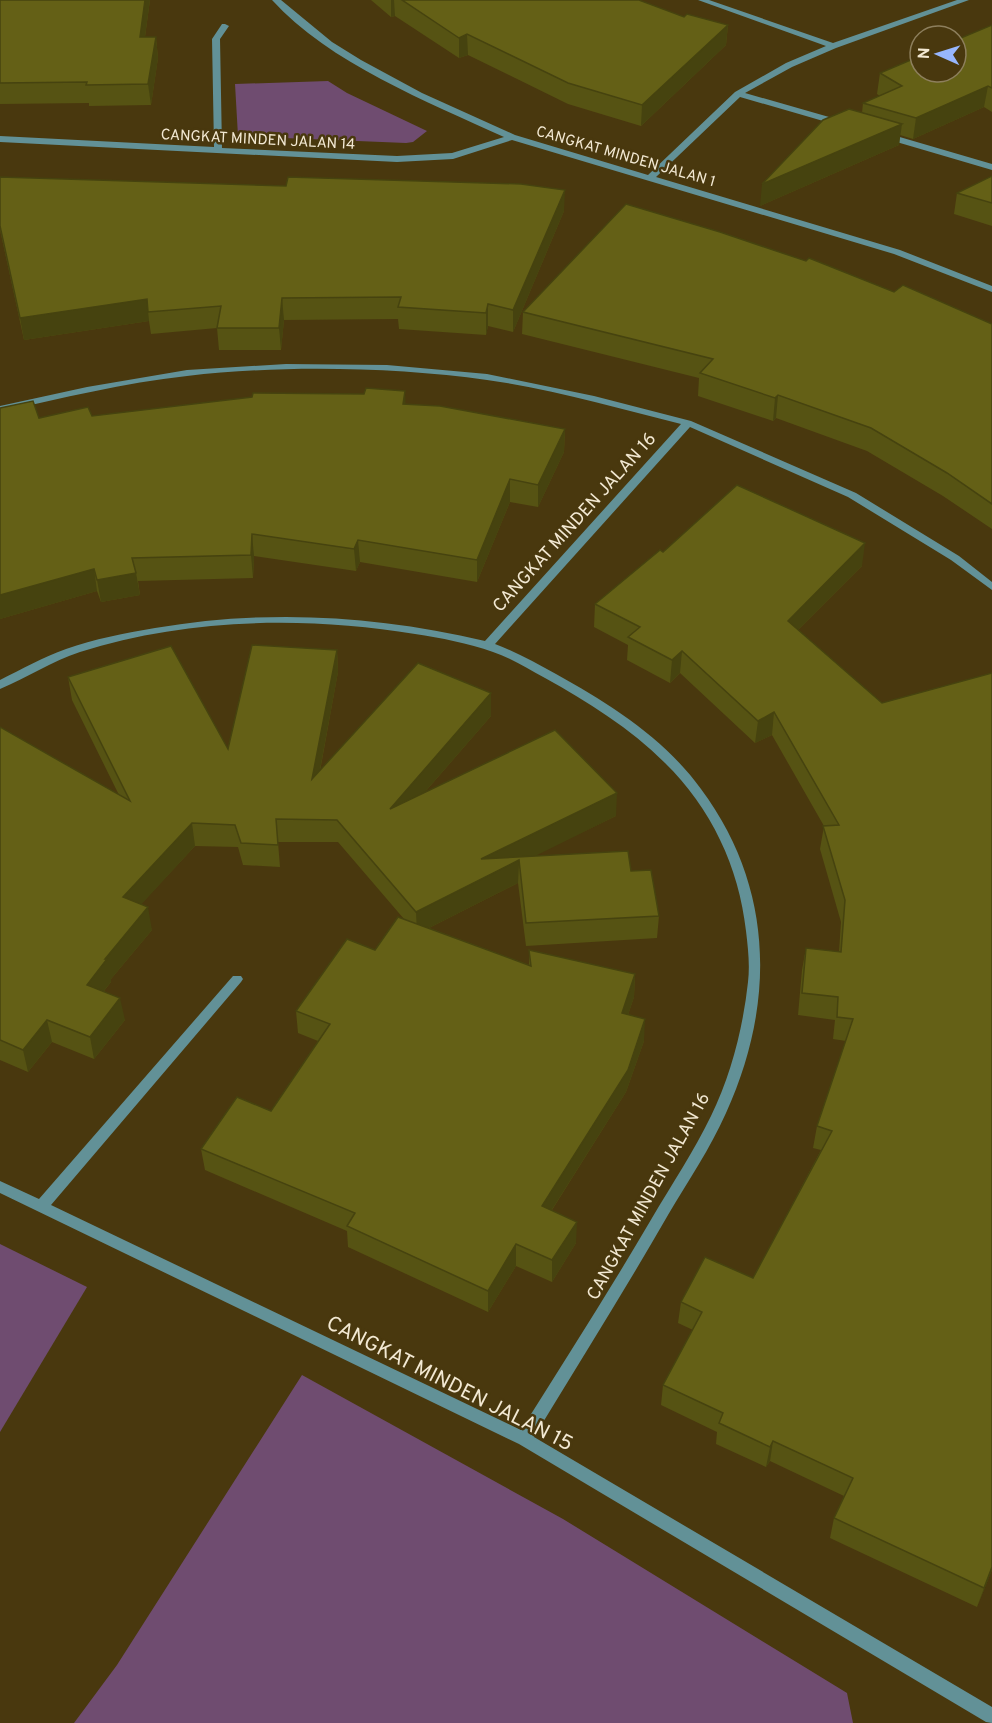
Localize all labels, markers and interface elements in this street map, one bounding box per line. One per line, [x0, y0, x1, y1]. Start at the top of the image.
north arrow [908, 24, 968, 84]
text: N [915, 47, 935, 60]
street label: CANGKAT MINDEN JALAN 1 [534, 123, 718, 192]
street label: CANGKAT MINDEN JALAN 14 [160, 126, 356, 155]
street label: CANGKAT MINDEN JALAN 16 [488, 428, 662, 618]
street label: CANGKAT MINDEN JALAN 16 [583, 1089, 716, 1305]
street label: CANGKAT MINDEN JALAN 15 [321, 1310, 577, 1458]

